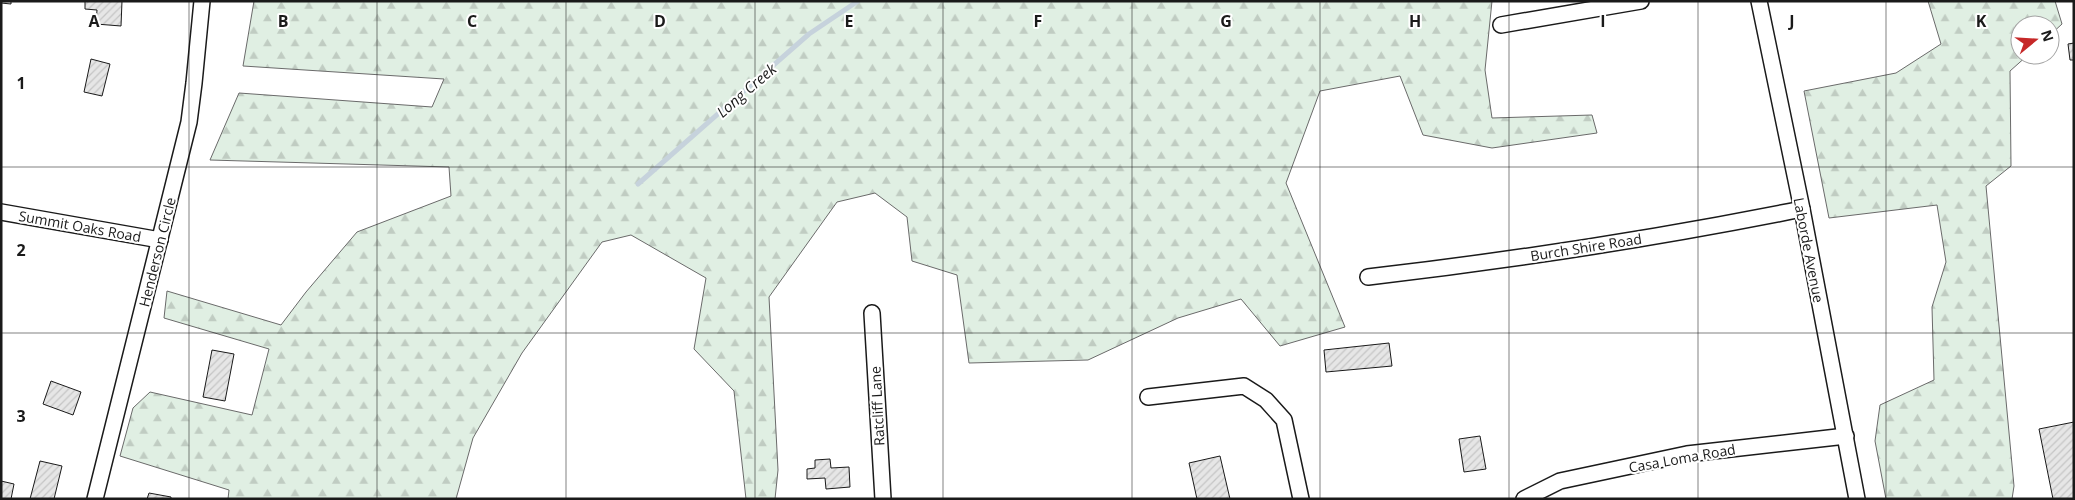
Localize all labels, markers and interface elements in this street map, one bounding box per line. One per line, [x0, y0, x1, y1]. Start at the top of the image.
text: A [88, 10, 100, 32]
text: B [278, 10, 288, 32]
text: C [467, 10, 477, 32]
text: D [654, 10, 666, 32]
text: E [845, 10, 854, 32]
text: F [1034, 10, 1042, 32]
text: G [1220, 10, 1232, 32]
text: H [1409, 10, 1421, 32]
text: I [1600, 10, 1606, 32]
text: J [1787, 10, 1795, 32]
text: K [1976, 10, 1987, 32]
north arrow [2010, 15, 2060, 65]
text: N [2037, 27, 2059, 44]
water label: Long Creek [712, 58, 781, 121]
text: 1 [16, 72, 26, 94]
street label: Henderson Circle [134, 195, 180, 309]
street label: Laborde Avenue [1790, 196, 1829, 304]
street label: Summit Oaks Road [17, 206, 143, 246]
street label: Burch Shire Road [1529, 229, 1643, 265]
text: 2 [16, 239, 26, 261]
street label: Ratcliff Lane [865, 366, 889, 446]
text: 3 [16, 405, 26, 427]
street label: Casa Loma Road [1627, 439, 1737, 477]

